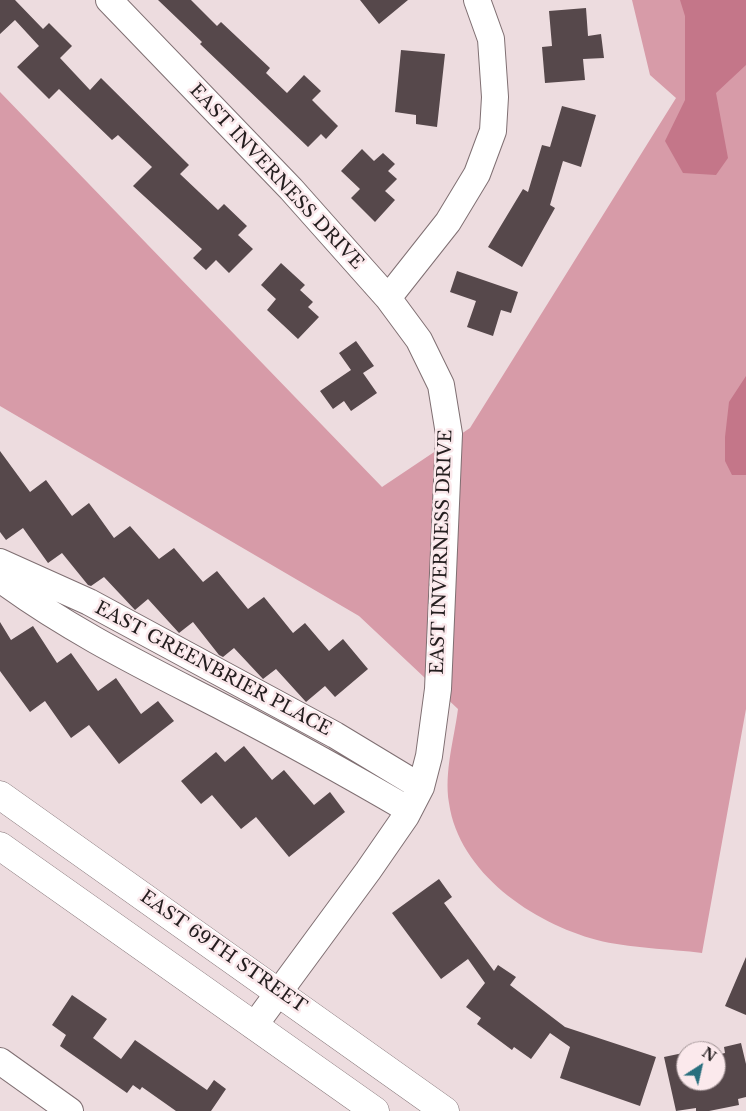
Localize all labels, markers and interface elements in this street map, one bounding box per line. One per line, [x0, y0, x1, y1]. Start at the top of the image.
street label: EAST INVERNESS DRIVE [184, 80, 368, 274]
street label: EAST INVERNESS DRIVE [427, 429, 457, 675]
street label: EAST GREENBRIER PLACE [91, 597, 335, 741]
street label: EAST 69TH STREET [136, 886, 310, 1018]
north arrow [676, 1041, 726, 1091]
text: N [698, 1043, 720, 1066]

